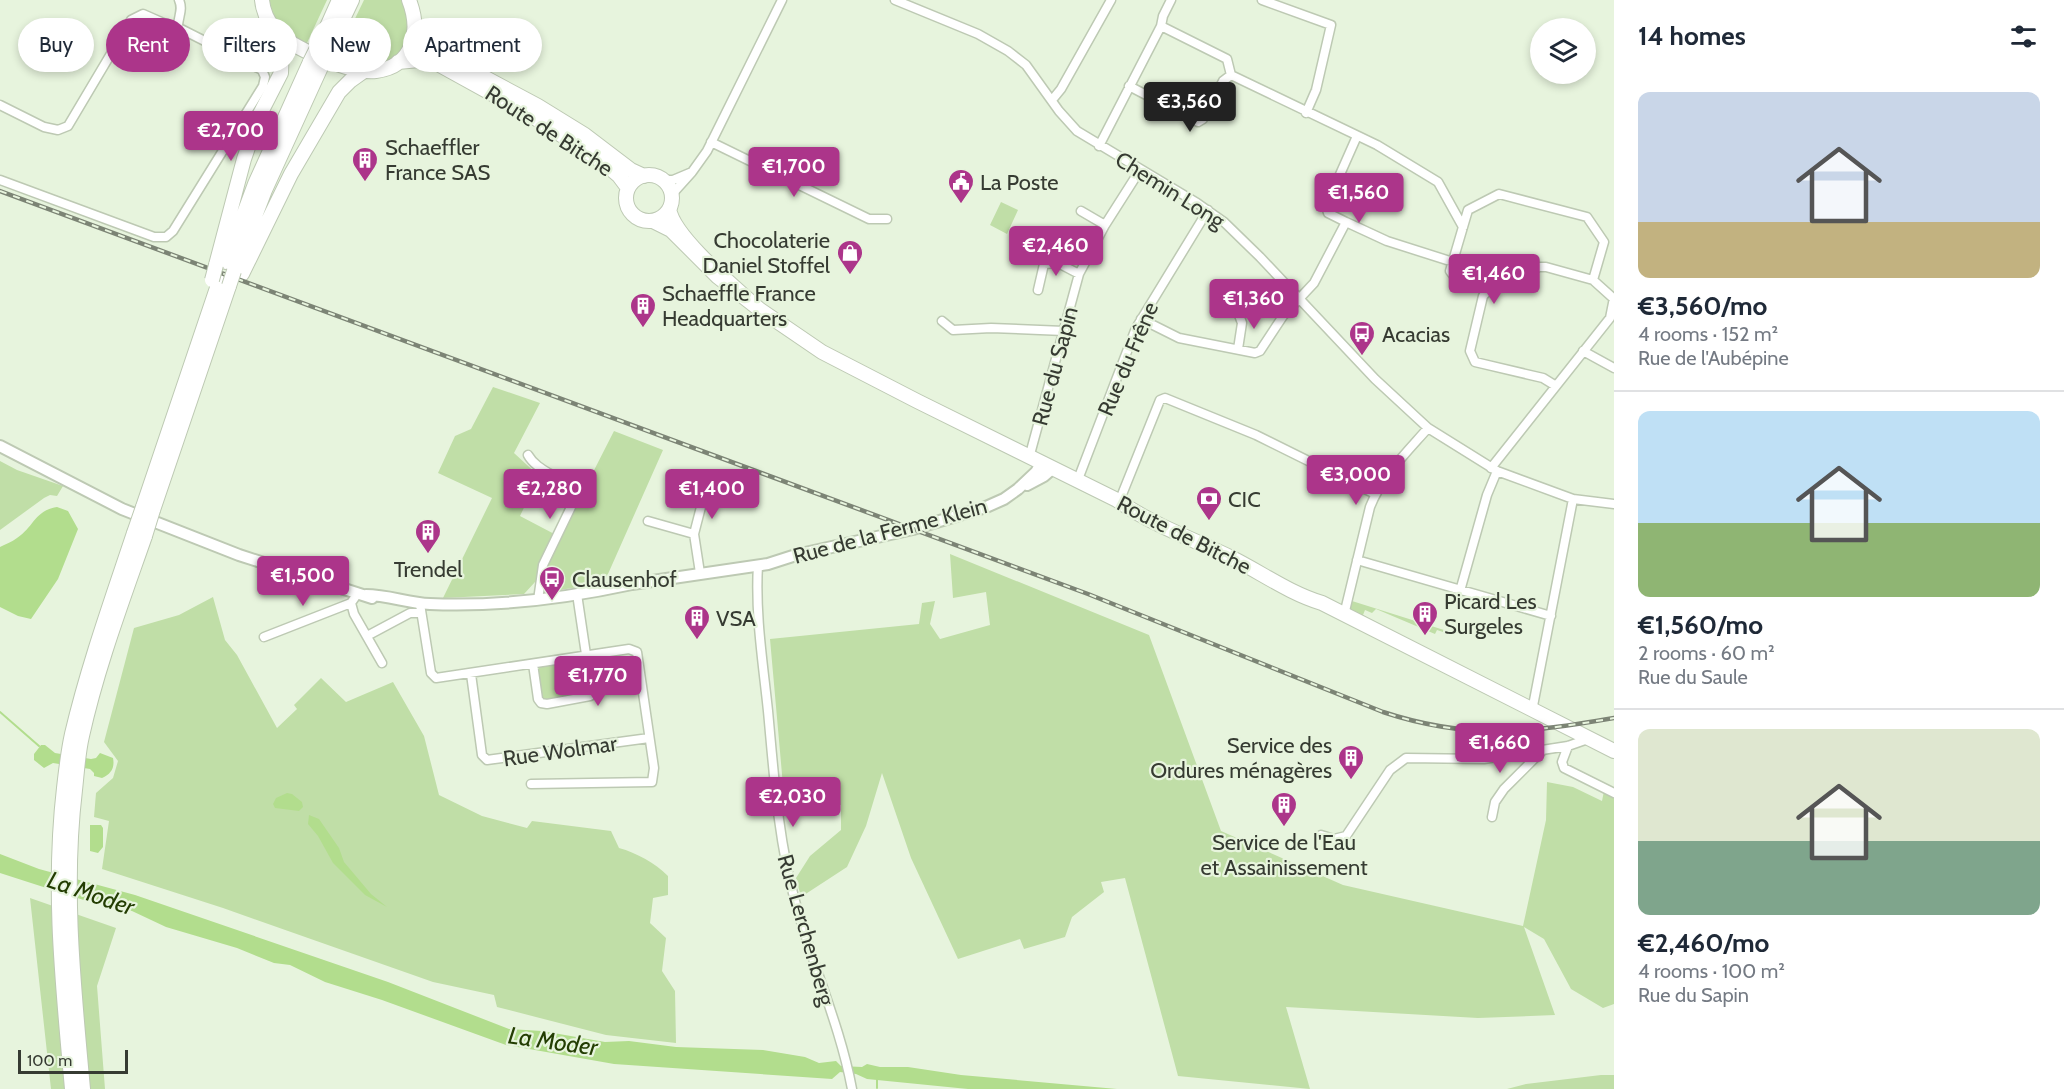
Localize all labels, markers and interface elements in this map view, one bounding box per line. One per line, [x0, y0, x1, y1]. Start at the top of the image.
chip: Buy [18, 18, 94, 72]
chip: Rent [106, 18, 190, 72]
chip: Filters [202, 18, 297, 72]
chip: New [309, 18, 391, 72]
chip: Apartment [403, 18, 542, 72]
map controls [1530, 18, 1596, 84]
button: layers [1530, 18, 1596, 84]
text: 14 homes [1638, 20, 1746, 52]
icon: filters [2007, 20, 2040, 53]
street label: Route de Bitche [480, 80, 618, 182]
pin: €3,560 [1141, 82, 1239, 133]
text: €3,560 [1158, 89, 1222, 113]
pin: €2,700 [182, 111, 280, 162]
text: €2,700 [198, 118, 264, 142]
icon: home [1785, 131, 1893, 239]
place label: Schaeffler France SAS [385, 134, 491, 186]
building icon: Schaeffler France SAS [350, 145, 380, 183]
street label: Chemin Long [1110, 146, 1231, 235]
pin: €1,700 [745, 147, 843, 198]
text: €1,700 [762, 154, 826, 178]
public building icon: La Poste [946, 167, 976, 205]
place label: La Poste [980, 169, 1059, 196]
pin: €1,560 [1310, 173, 1408, 224]
text: €1,560 [1329, 180, 1389, 204]
pin: €2,460 [1007, 226, 1105, 277]
place label: Chocolaterie Daniel Stoffel [703, 227, 831, 279]
text: €2,460 [1023, 233, 1089, 257]
shop icon: Chocolaterie Daniel Stoffel [835, 238, 865, 276]
pin: €1,460 [1445, 254, 1543, 305]
text: €1,460 [1463, 261, 1525, 285]
pin: €1,360 [1205, 279, 1303, 330]
place label: Schaeffle France Headquarters [662, 280, 816, 332]
text: €1,360 [1224, 286, 1284, 310]
text: €3,560/mo [1638, 290, 1767, 322]
building icon: Schaeffle France Headquarters [628, 291, 658, 329]
street label: Rue du Frêne [1092, 298, 1164, 420]
street label: Rue du Sapin [1026, 304, 1084, 428]
bus stop icon: Acacias [1347, 319, 1377, 357]
place label: Acacias [1382, 321, 1450, 348]
text: 4 rooms · 152 m² [1638, 322, 1778, 346]
text: Rue de l'Aubépine [1638, 346, 1789, 370]
icon: home [1785, 450, 1893, 558]
pin: €3,000 [1307, 455, 1405, 506]
text: €3,000 [1321, 462, 1391, 486]
pin: €2,280 [501, 469, 599, 520]
pin: €1,400 [663, 469, 761, 520]
text: €2,280 [518, 476, 582, 500]
text: €1,400 [679, 476, 745, 500]
bank icon: CIC [1194, 484, 1224, 522]
place label: CIC [1228, 486, 1261, 513]
street label: Route de Bitche [1113, 490, 1255, 580]
street label: Rue de la Ferme Klein [790, 492, 990, 570]
building icon: Trendel [413, 517, 443, 555]
pin: €1,500 [254, 556, 352, 607]
place label: Trendel [394, 556, 463, 583]
text: €1,500 [271, 563, 335, 587]
bus stop icon: Clausenhof [537, 564, 567, 602]
place label: Clausenhof [572, 566, 677, 593]
place label: Picard Les Surgeles [1444, 588, 1537, 640]
building icon: Picard Les Surgeles [1410, 599, 1440, 637]
building icon: VSA [682, 603, 712, 641]
place label: VSA [716, 605, 756, 632]
text: €1,560/mo [1638, 609, 1763, 641]
text: 2 rooms · 60 m² [1638, 641, 1775, 665]
pin: €1,770 [549, 656, 647, 707]
text: €1,770 [568, 663, 628, 687]
text: Rue du Saule [1638, 665, 1748, 689]
pin: €1,660 [1451, 723, 1549, 774]
street label: Rue Wolmar [501, 730, 619, 772]
text: €1,660 [1469, 730, 1531, 754]
place label: Service des Ordures ménagères [1150, 732, 1332, 784]
building icon: Service des Ordures ménagères [1336, 743, 1366, 781]
icon: home [1785, 768, 1893, 876]
pin: €2,030 [744, 777, 842, 828]
text: €2,030 [760, 784, 826, 808]
building icon: Service de l'Eau et Assainissement [1269, 790, 1299, 828]
place label: Service de l'Eau et Assainissement [1200, 829, 1368, 881]
street label: Rue Lerchenberg [771, 851, 841, 1010]
water label: La Moder [44, 865, 140, 922]
text: €2,460/mo [1638, 927, 1769, 959]
text: 4 rooms · 100 m² [1638, 959, 1785, 983]
text: Rue du Sapin [1638, 983, 1749, 1007]
water label: La Moder [506, 1020, 601, 1062]
scale bar [18, 1047, 128, 1074]
text: 100 m [27, 1051, 72, 1070]

